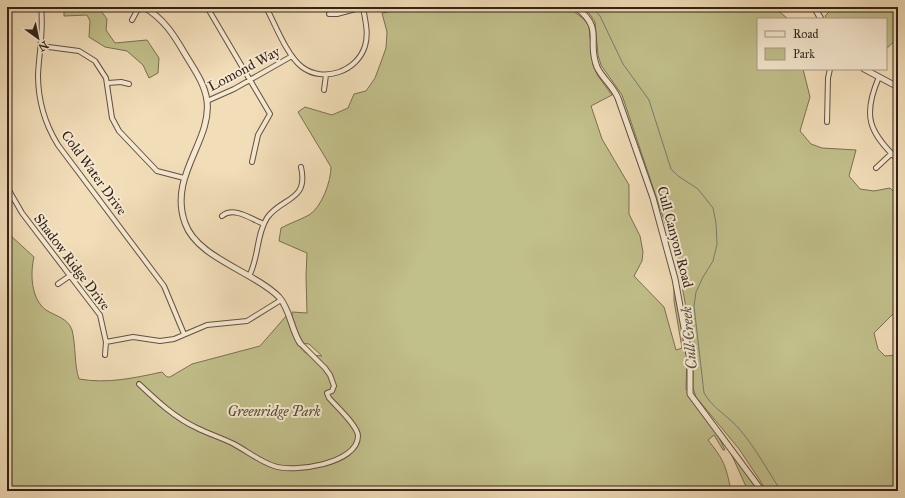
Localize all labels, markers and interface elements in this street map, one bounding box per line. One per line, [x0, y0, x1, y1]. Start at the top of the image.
north arrow [18, 18, 58, 58]
legend [757, 18, 887, 70]
text: Road [793, 27, 819, 41]
text: N [35, 38, 51, 54]
street label: Lomond Way [205, 43, 283, 95]
text: Park [793, 47, 815, 61]
street label: Cold Water Drive [58, 127, 130, 219]
street label: Cull Canyon Road [653, 184, 697, 290]
street label: Shadow Ridge Drive [30, 210, 114, 314]
water label: Cull Creek [677, 306, 701, 370]
park label: Greenridge Park [227, 403, 321, 420]

